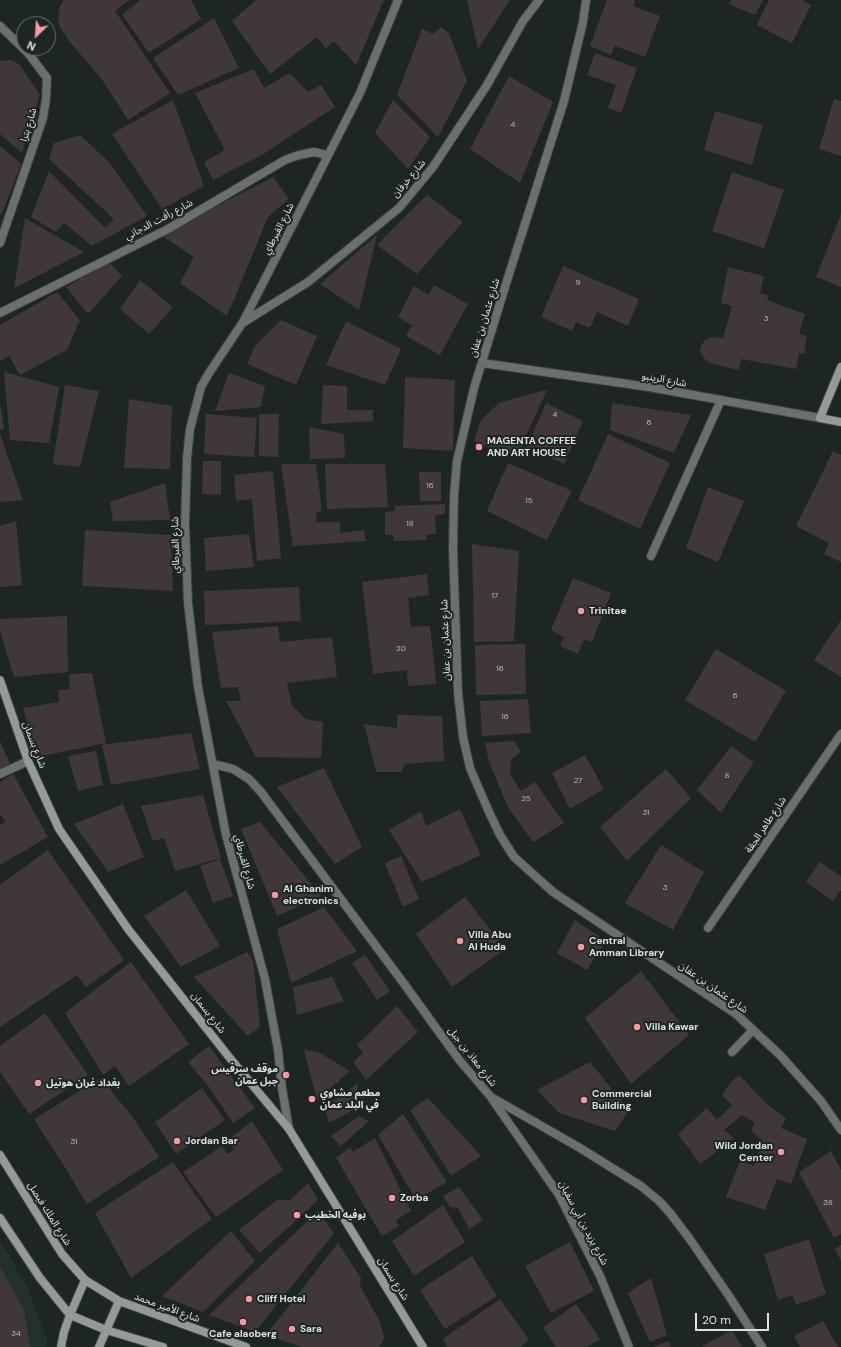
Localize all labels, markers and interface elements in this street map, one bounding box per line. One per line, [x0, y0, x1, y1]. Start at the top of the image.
north arrow [16, 16, 56, 56]
text: N [25, 38, 38, 54]
street label: شارع بترا [18, 107, 40, 143]
house number: 4 [511, 120, 515, 130]
street label: شارع خرفان [390, 158, 428, 200]
street label: شارع رأفت الدجاني [123, 197, 195, 243]
street label: شارع القبرطاي [261, 201, 297, 257]
street label: شارع عثمان بن عفان [467, 277, 503, 359]
house number: 9 [575, 278, 581, 288]
house number: 3 [764, 314, 768, 324]
street label: شارع الرينبو [641, 370, 687, 390]
house number: 4 [553, 410, 557, 420]
house number: 6 [646, 418, 652, 428]
place label: MAGENTA COFFEE AND ART HOUSE [487, 435, 576, 458]
marker: MAGENTA COFFEE AND ART HOUSE [474, 442, 484, 452]
house number: 16 [426, 481, 434, 491]
house number: 15 [525, 496, 533, 506]
street label: شارع القبرطاي [170, 517, 182, 573]
house number: 18 [406, 519, 414, 529]
house number: 17 [492, 591, 498, 601]
street label: شارع عثمان بن عفان [439, 599, 453, 681]
place label: Trinitae [589, 605, 626, 617]
marker: Trinitae [576, 606, 586, 616]
house number: 20 [396, 644, 406, 654]
house number: 16 [496, 664, 504, 674]
house number: 6 [732, 691, 738, 701]
house number: 16 [501, 712, 509, 722]
street label: شارع بسمان [20, 720, 48, 770]
house number: 8 [725, 771, 729, 781]
house number: 27 [574, 776, 582, 786]
house number: 25 [521, 794, 531, 804]
street label: شارع طاهر الجقة [743, 795, 789, 855]
house number: 31 [642, 808, 650, 818]
street label: شارع القبرطاي [231, 833, 257, 891]
place label: Al Ghanim electronics [283, 883, 338, 906]
house number: 3 [663, 883, 667, 893]
marker: Al Ghanim electronics [270, 890, 280, 900]
place label: Villa Abu Al Huda [468, 929, 511, 952]
place label: Central Amman Library [589, 935, 664, 958]
marker: Villa Abu Al Huda [455, 936, 465, 946]
marker: Central Amman Library [576, 942, 586, 952]
street label: شارع عثمان بن عفان [676, 960, 750, 1016]
street label: شارع بسمان [188, 990, 228, 1036]
place label: Villa Kawar [645, 1021, 698, 1033]
marker: Villa Kawar [632, 1022, 642, 1032]
street label: شارع معاذ بن جبل [445, 1025, 499, 1089]
place label: موقف سرفيس جبل عمان [211, 1063, 278, 1086]
marker: موقف سرفيس جبل عمان [281, 1070, 291, 1080]
place label: بغداد غران هوتيل [46, 1077, 120, 1089]
marker: بغداد غران هوتيل [33, 1078, 43, 1088]
place label: مطعم مشاوي في البلد عمان [320, 1087, 380, 1110]
place label: Commercial Building [592, 1088, 652, 1112]
marker: مطعم مشاوي في البلد عمان [307, 1094, 317, 1104]
marker: Commercial Building [579, 1095, 589, 1105]
place label: Jordan Bar [185, 1135, 238, 1147]
marker: Jordan Bar [172, 1136, 182, 1146]
house number: 31 [70, 1137, 78, 1147]
place label: Wild Jordan Center [714, 1140, 773, 1164]
marker: Wild Jordan Center [776, 1147, 786, 1157]
street label: شارع يزيد بن أبي سفيان [556, 1179, 610, 1267]
street label: شارع الملك فيصل [25, 1180, 73, 1248]
place label: Zorba [400, 1192, 428, 1204]
marker: Zorba [387, 1193, 397, 1203]
house number: 38 [823, 1198, 833, 1208]
place label: بوفيه الخطيب [305, 1209, 366, 1221]
marker: بوفيه الخطيب [292, 1210, 302, 1220]
street label: شارع بسمان [375, 1255, 411, 1303]
street label: شارع الأمير محمد [133, 1291, 201, 1325]
place label: Cliff Hotel [257, 1293, 305, 1305]
marker: Cliff Hotel [244, 1294, 254, 1304]
scale bar [697, 1305, 771, 1331]
text: 20 m [702, 1312, 731, 1328]
marker: Cafe alaoberg [238, 1317, 248, 1327]
place label: Sara [300, 1323, 322, 1335]
marker: Sara [287, 1324, 297, 1334]
place label: Cafe alaoberg [209, 1328, 277, 1340]
house number: 34 [11, 1329, 21, 1339]

